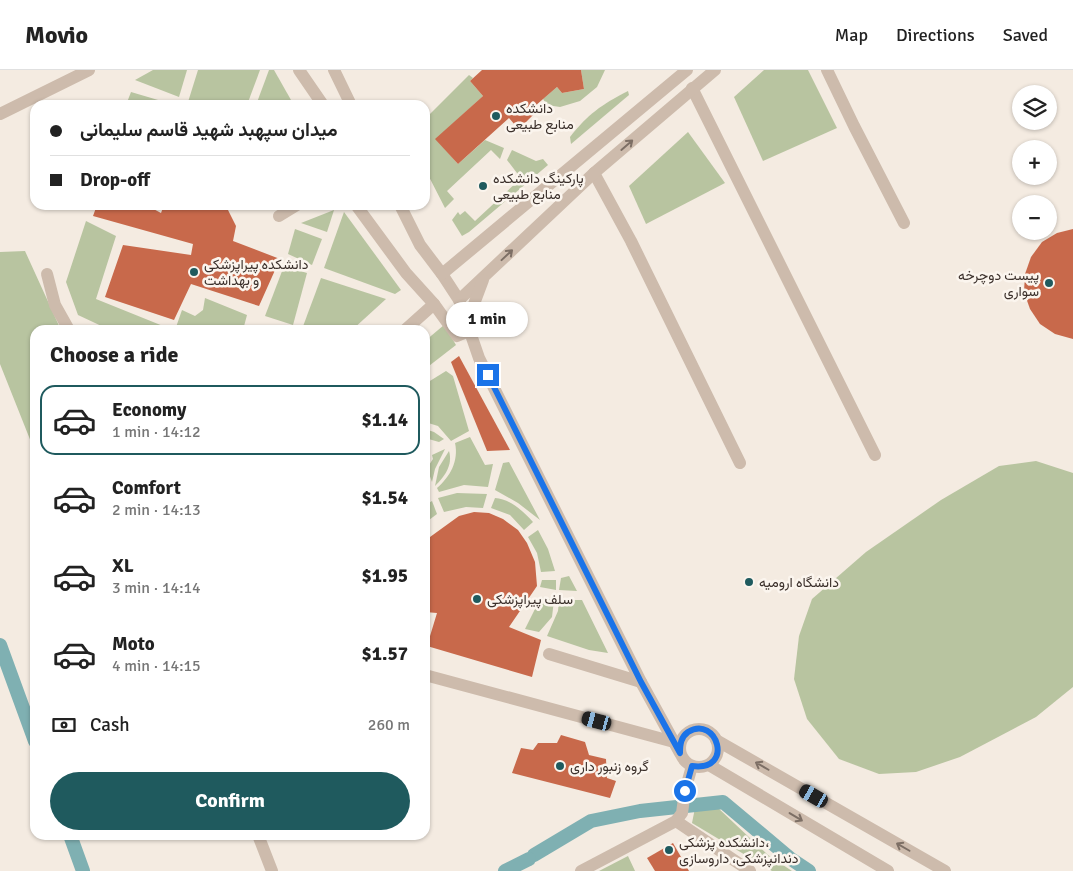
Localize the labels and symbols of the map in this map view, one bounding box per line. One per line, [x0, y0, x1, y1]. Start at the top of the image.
place label: دانشکده منابع طبیعی [506, 100, 574, 135]
marker: دانشکده منابع طبیعی [490, 110, 502, 122]
one-way arrow [620, 139, 633, 151]
place label: پارکینگ دانشکده منابع طبیعی [493, 170, 584, 205]
marker: پارکینگ دانشکده منابع طبیعی [477, 180, 489, 192]
one-way arrow [500, 249, 513, 261]
place label: دانشکده پیراپزشکی و بهداشت [204, 256, 309, 289]
marker: دانشکده پیراپزشکی و بهداشت [188, 266, 200, 278]
place label: پیست دوچرخه سواری [958, 267, 1039, 300]
marker: پیست دوچرخه سواری [1043, 277, 1055, 289]
callout: 1 min [447, 302, 529, 338]
route end [477, 364, 499, 386]
place label: دانشگاه ارومیه [759, 574, 839, 591]
marker: دانشگاه ارومیه [743, 576, 755, 588]
place label: سلف پیراپزشکی [487, 591, 573, 609]
marker: سلف پیراپزشکی [471, 593, 483, 605]
car [580, 710, 613, 732]
place label: گروه زنبور داری [570, 758, 649, 775]
marker: گروه زنبور داری [554, 760, 566, 772]
one-way arrow [755, 761, 770, 770]
route start [674, 780, 696, 802]
car [797, 782, 830, 810]
one-way arrow [789, 812, 803, 822]
place label: دانشکده پزشکی، دندانپزشکی، داروسازی [679, 834, 799, 868]
one-way arrow [896, 841, 911, 851]
marker: دانشکده پزشکی، دندانپزشکی، داروسازی [663, 844, 675, 856]

